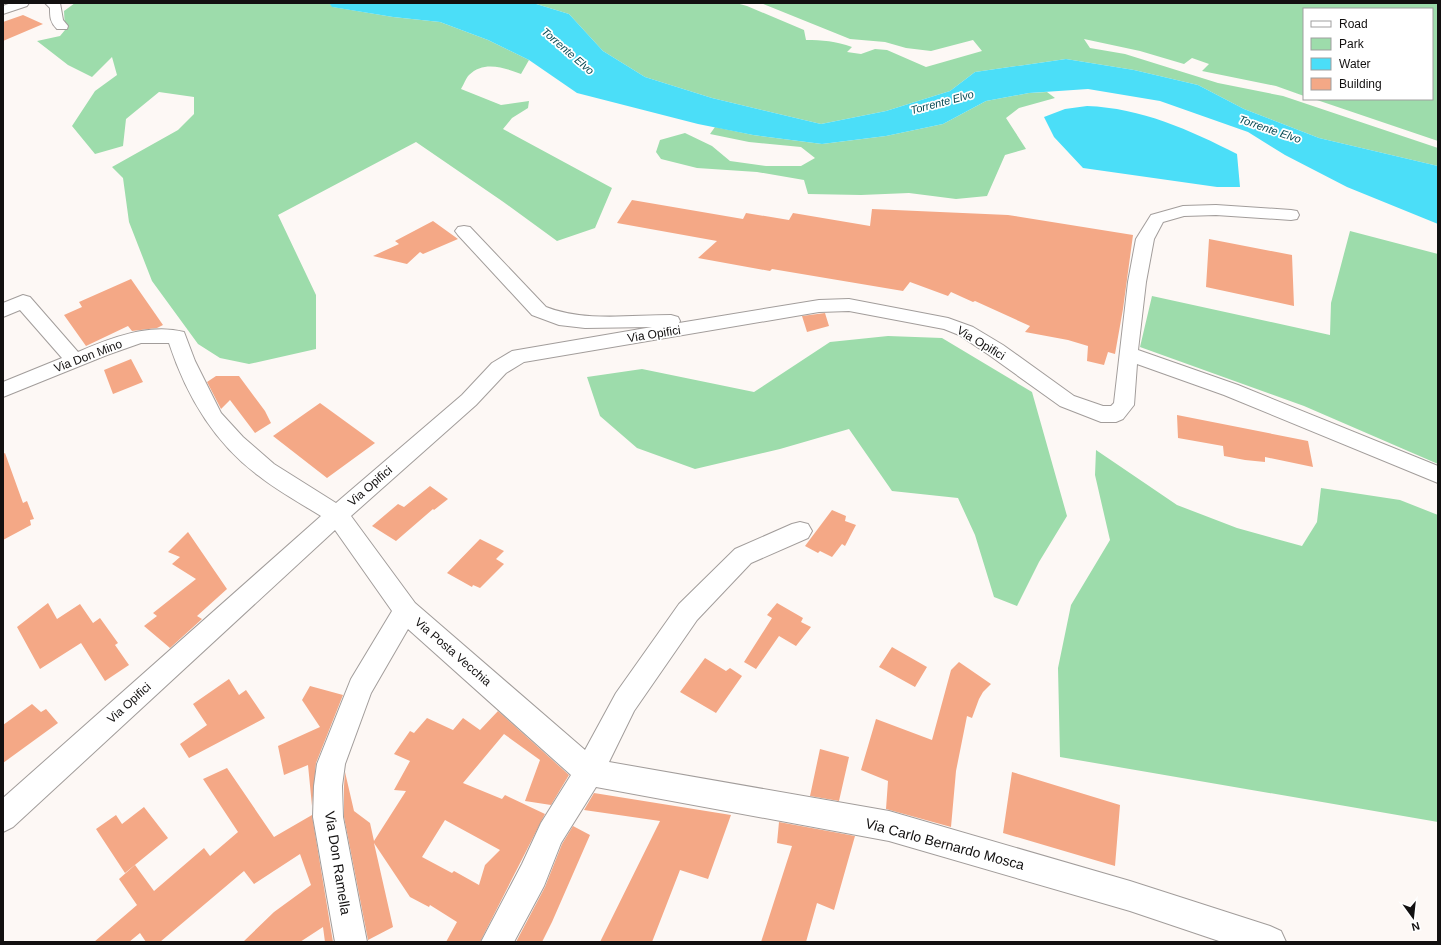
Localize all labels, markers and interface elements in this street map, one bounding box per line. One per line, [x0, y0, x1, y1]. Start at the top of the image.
legend [1303, 8, 1433, 100]
text: Road [1339, 17, 1368, 31]
water label: Torrente Elvo [540, 25, 596, 77]
text: Park [1339, 37, 1365, 51]
text: Water [1339, 57, 1371, 71]
text: Building [1339, 77, 1382, 91]
water label: Torrente Elvo [909, 88, 975, 116]
water label: Torrente Elvo [1237, 113, 1303, 145]
street label: Via Opifici [626, 323, 682, 345]
street label: Via Opifici [954, 323, 1008, 363]
street label: Via Don Mino [52, 336, 124, 375]
street label: Via Opifici [345, 463, 395, 509]
street label: Via Posta Vecchia [412, 615, 494, 689]
street label: Via Opifici [104, 680, 154, 726]
street label: Via Don Ramella [322, 810, 354, 916]
street label: Via Carlo Bernardo Mosca [864, 815, 1026, 873]
north arrow [1393, 897, 1433, 937]
text: N [1410, 920, 1421, 933]

